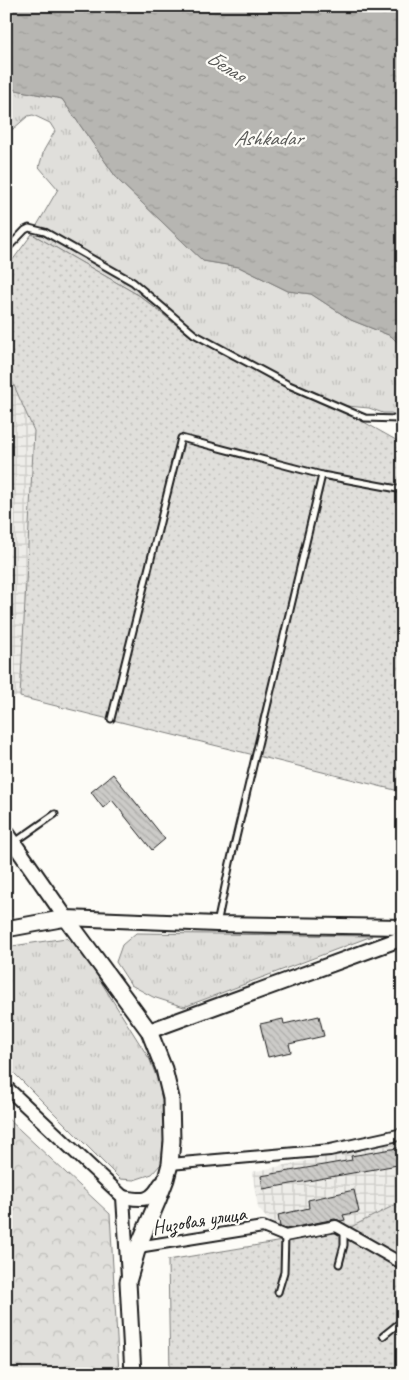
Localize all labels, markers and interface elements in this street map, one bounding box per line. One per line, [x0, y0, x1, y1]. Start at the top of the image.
water label: Белая [202, 44, 253, 89]
water label: Ashkadar [234, 125, 305, 151]
street label: Низовая улица [150, 1201, 249, 1241]

